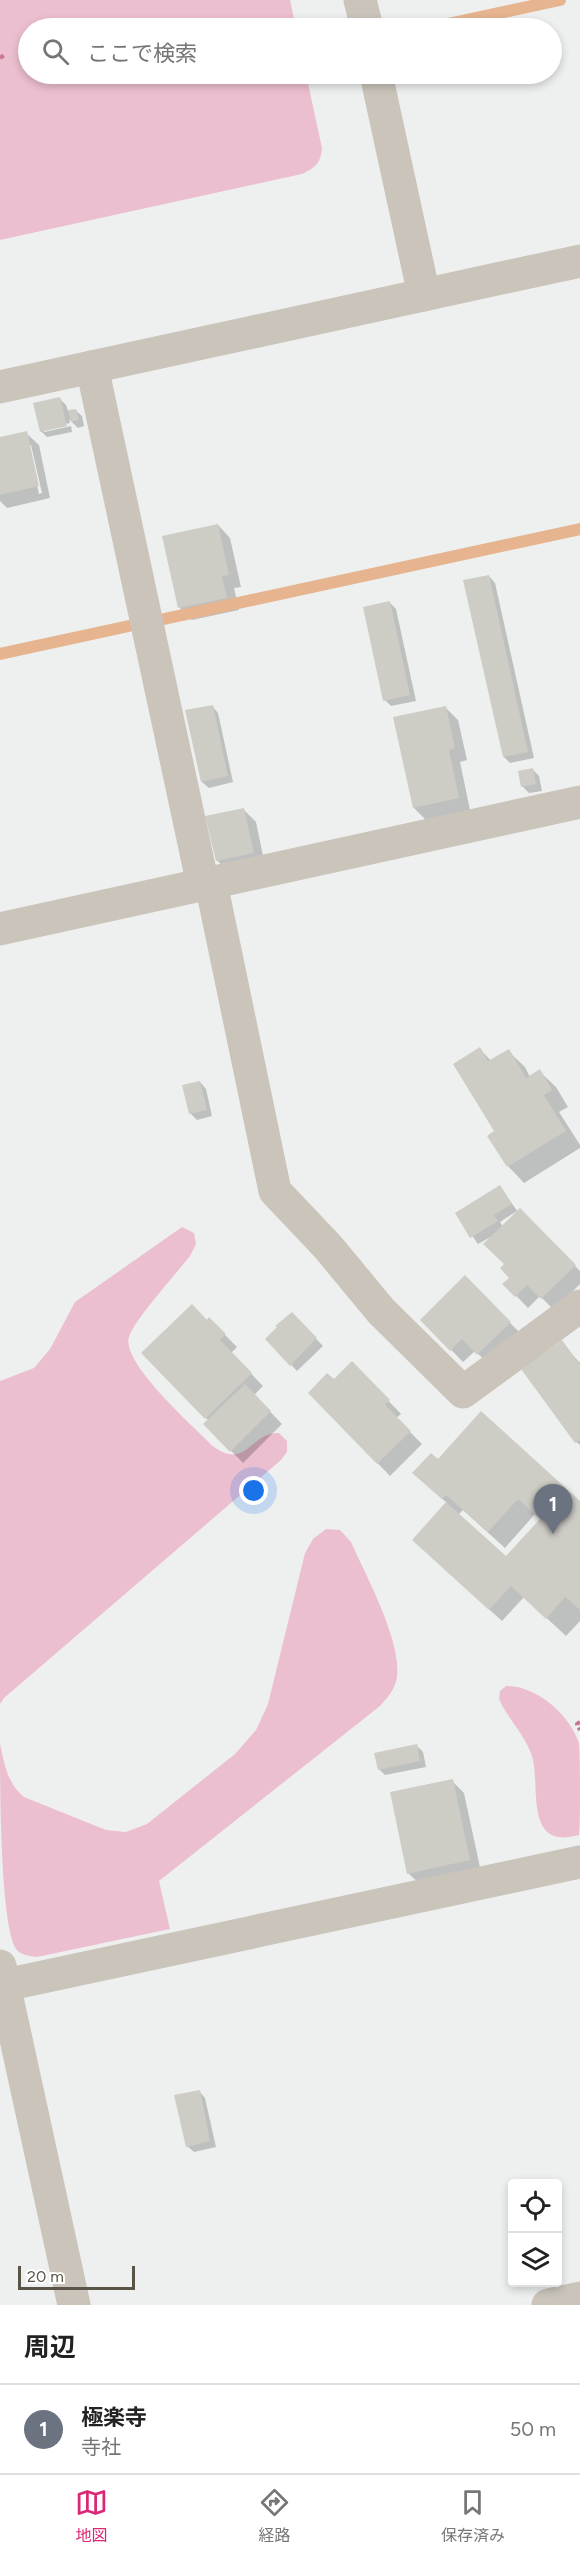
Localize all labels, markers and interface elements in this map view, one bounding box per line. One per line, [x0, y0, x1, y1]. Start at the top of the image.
search box [18, 18, 562, 84]
icon: search [39, 35, 72, 68]
text: ここで検索 [87, 40, 197, 67]
your location [239, 1476, 268, 1505]
pin: 1 [534, 1484, 572, 1534]
map controls [508, 2179, 562, 2287]
button: locate [508, 2179, 562, 2233]
button: layers [508, 2233, 562, 2287]
scale bar [18, 2263, 135, 2290]
text: 20 m [27, 2267, 64, 2286]
text: 周辺 [24, 2331, 76, 2363]
text: 極楽寺 [81, 2404, 147, 2431]
text: 1 [39, 2417, 48, 2441]
text: 50 m [510, 2417, 556, 2441]
text: 寺社 [81, 2435, 121, 2459]
tab: 地図 [75, 2486, 108, 2546]
tab: 経路 [258, 2486, 291, 2546]
tab: 保存済み [441, 2486, 505, 2546]

